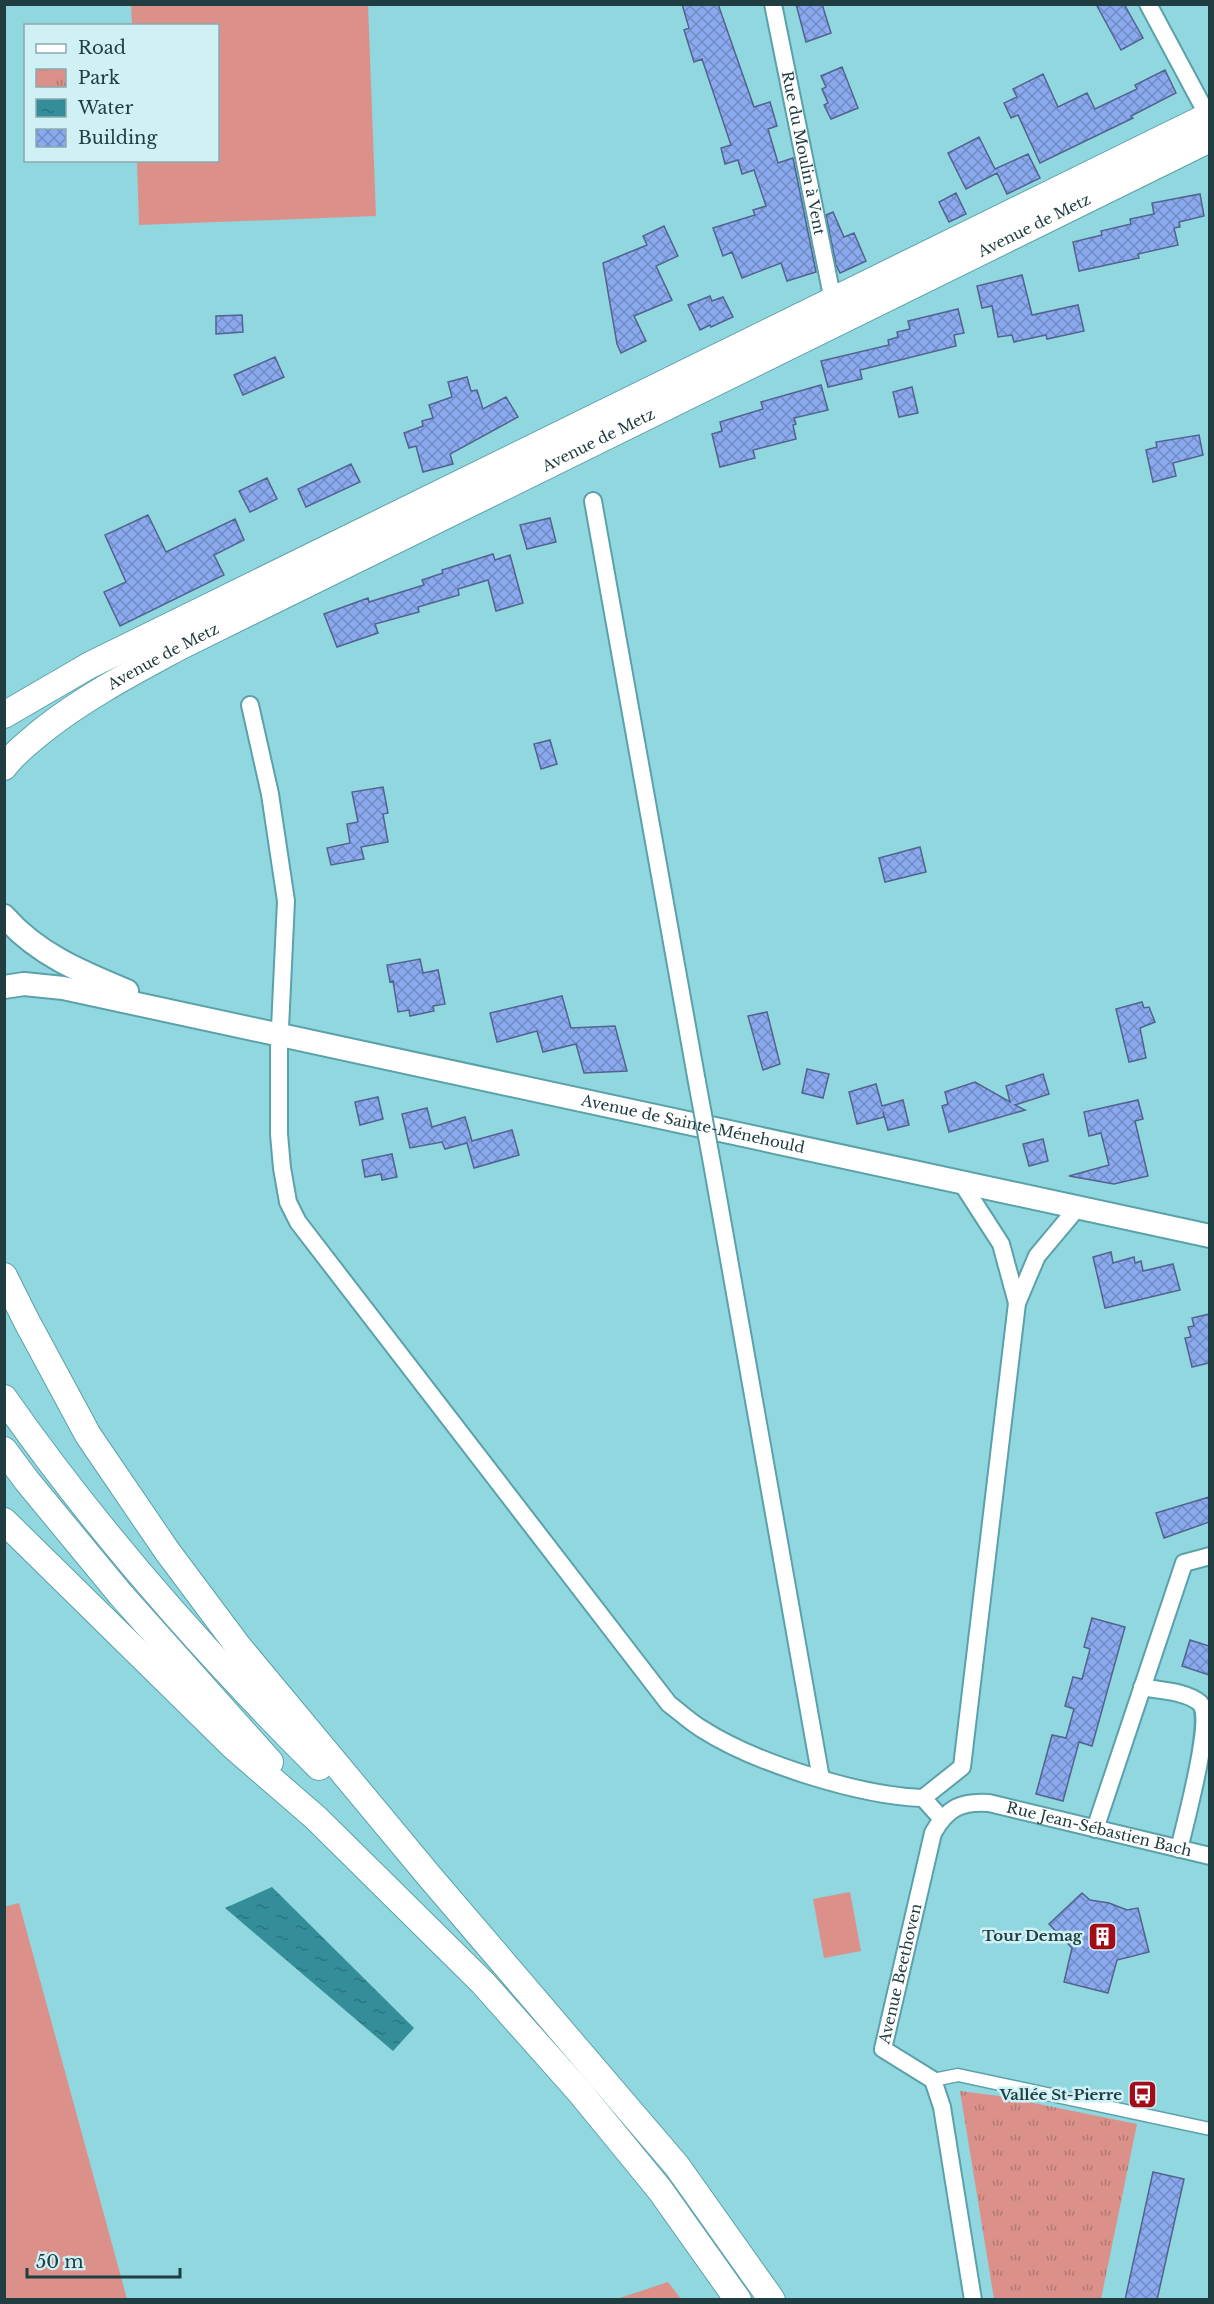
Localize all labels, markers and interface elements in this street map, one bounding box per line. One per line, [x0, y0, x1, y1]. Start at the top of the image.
legend [24, 24, 219, 162]
text: Road [78, 37, 126, 59]
text: Park [78, 67, 120, 89]
street label: Rue du Moulin à Vent [778, 69, 829, 237]
text: Water [77, 97, 134, 119]
text: Building [78, 127, 157, 149]
street label: Avenue de Metz [974, 189, 1094, 261]
street label: Avenue de Metz [538, 404, 658, 476]
street label: Avenue de Metz [103, 619, 222, 694]
street label: Avenue de Sainte-Ménehould [579, 1090, 806, 1157]
street label: Rue Jean-Sébastien Bach [1005, 1797, 1194, 1860]
street label: Avenue Beethoven [874, 1902, 925, 2047]
building icon: Tour Demag [1087, 1920, 1119, 1952]
place label: Tour Demag [982, 1926, 1083, 1945]
bus stop icon: Vallée St-Pierre [1127, 2079, 1159, 2111]
place label: Vallée St-Pierre [999, 2085, 1122, 2104]
scale bar [27, 2241, 180, 2279]
text: 50 m [36, 2251, 84, 2273]

